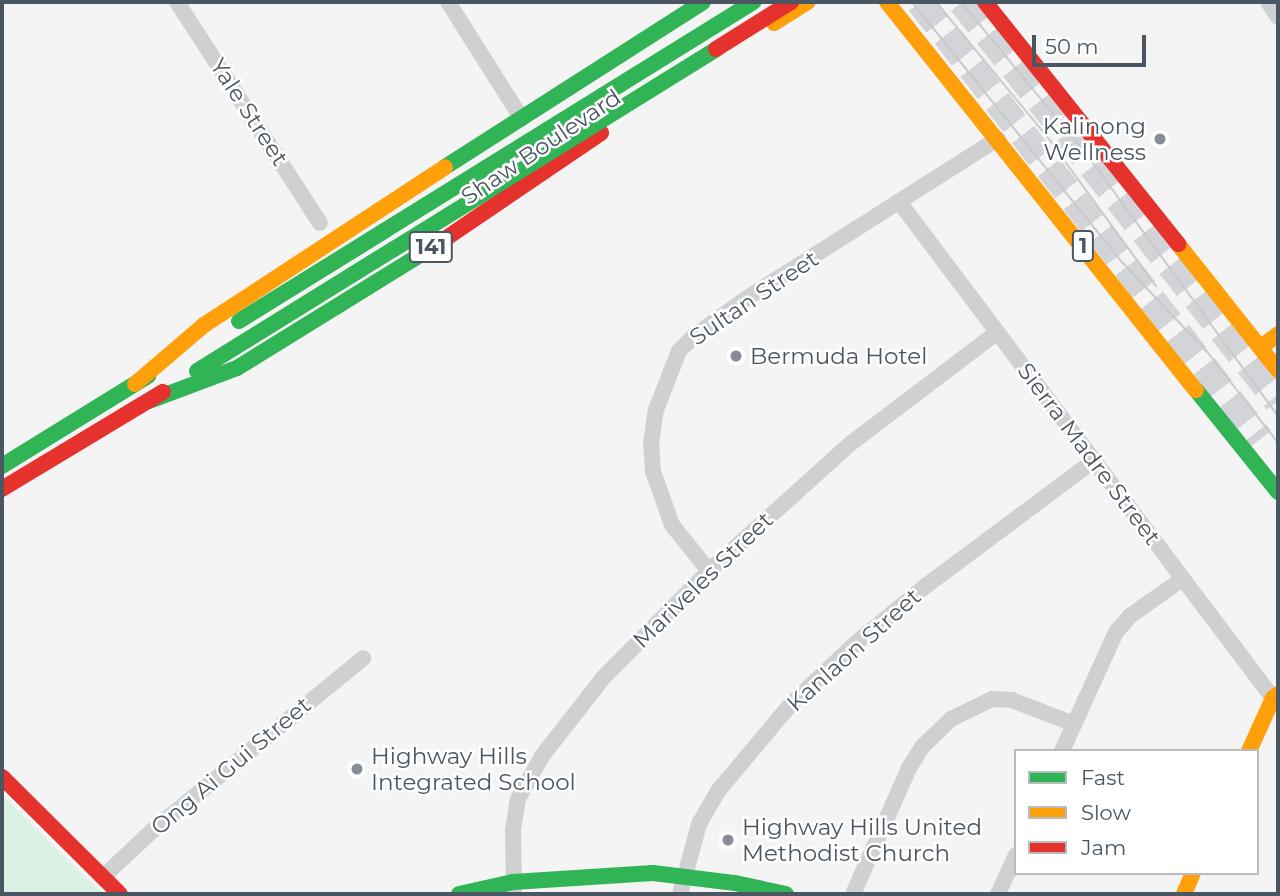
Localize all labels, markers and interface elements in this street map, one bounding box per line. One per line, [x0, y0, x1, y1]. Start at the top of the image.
scale bar [1035, 21, 1149, 65]
text: 50 m [1045, 34, 1099, 59]
street label: Yale Street [204, 53, 294, 171]
street label: Shaw Boulevard [456, 83, 626, 211]
place label: Kalinong Wellness [1043, 112, 1146, 166]
marker: Kalinong Wellness [1152, 131, 1168, 147]
road number: 1 [1071, 229, 1095, 264]
road number: 141 [408, 230, 454, 264]
street label: Sultan Street [684, 245, 824, 351]
place label: Bermuda Hotel [750, 342, 927, 370]
marker: Bermuda Hotel [728, 348, 744, 364]
street label: Sierra Madre Street [1012, 358, 1166, 550]
street label: Mariveles Street [627, 506, 779, 654]
street label: Kanlaon Street [781, 583, 927, 717]
street label: Ong Ai Gui Street [145, 691, 317, 841]
place label: Highway Hills Integrated School [371, 742, 576, 796]
legend [1014, 749, 1259, 875]
marker: Highway Hills Integrated School [349, 761, 365, 777]
text: Fast [1081, 765, 1125, 790]
text: Slow [1081, 800, 1131, 825]
place label: Highway Hills United Methodist Church [742, 813, 982, 867]
marker: Highway Hills United Methodist Church [720, 832, 736, 848]
text: Jam [1081, 835, 1126, 860]

